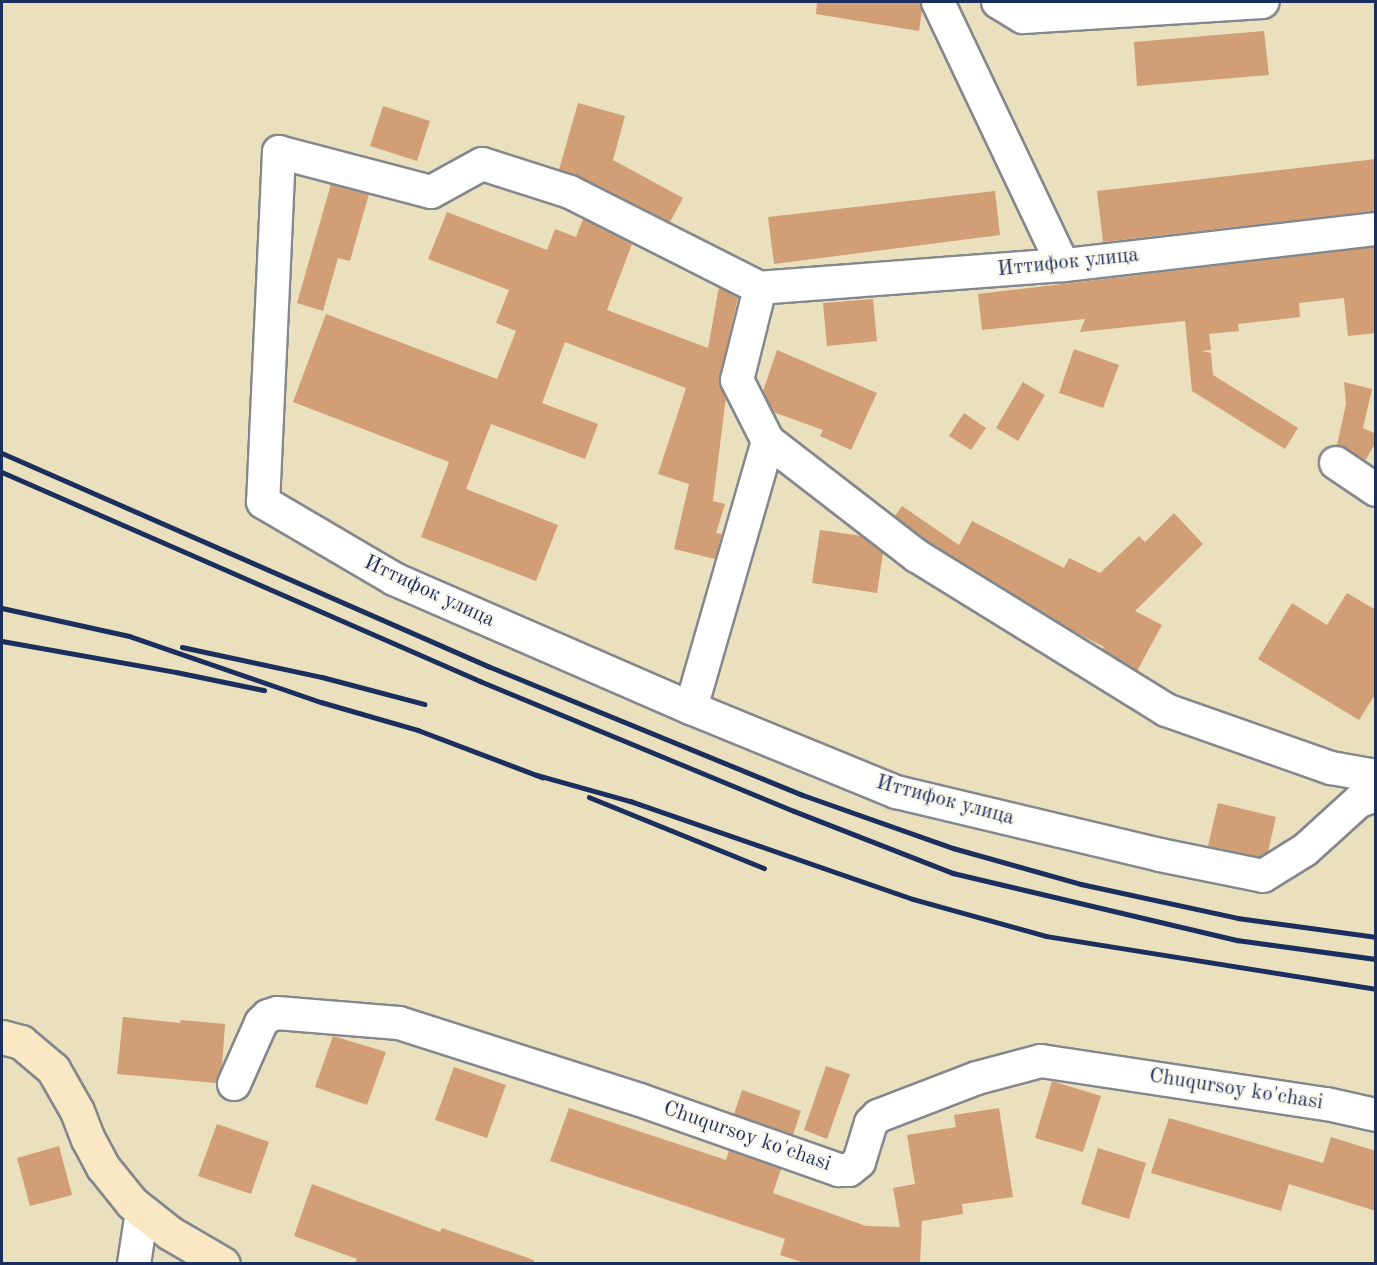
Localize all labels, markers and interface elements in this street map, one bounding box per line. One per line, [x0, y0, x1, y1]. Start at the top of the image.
street label: Иттифок улица [996, 243, 1140, 283]
street label: Иттифок улица [359, 551, 499, 633]
street label: Иттифок улица [873, 770, 1017, 832]
street label: Chuqursoy ko'chasi [1147, 1064, 1325, 1116]
street label: Chuqursoy ko'chasi [660, 1096, 834, 1178]

